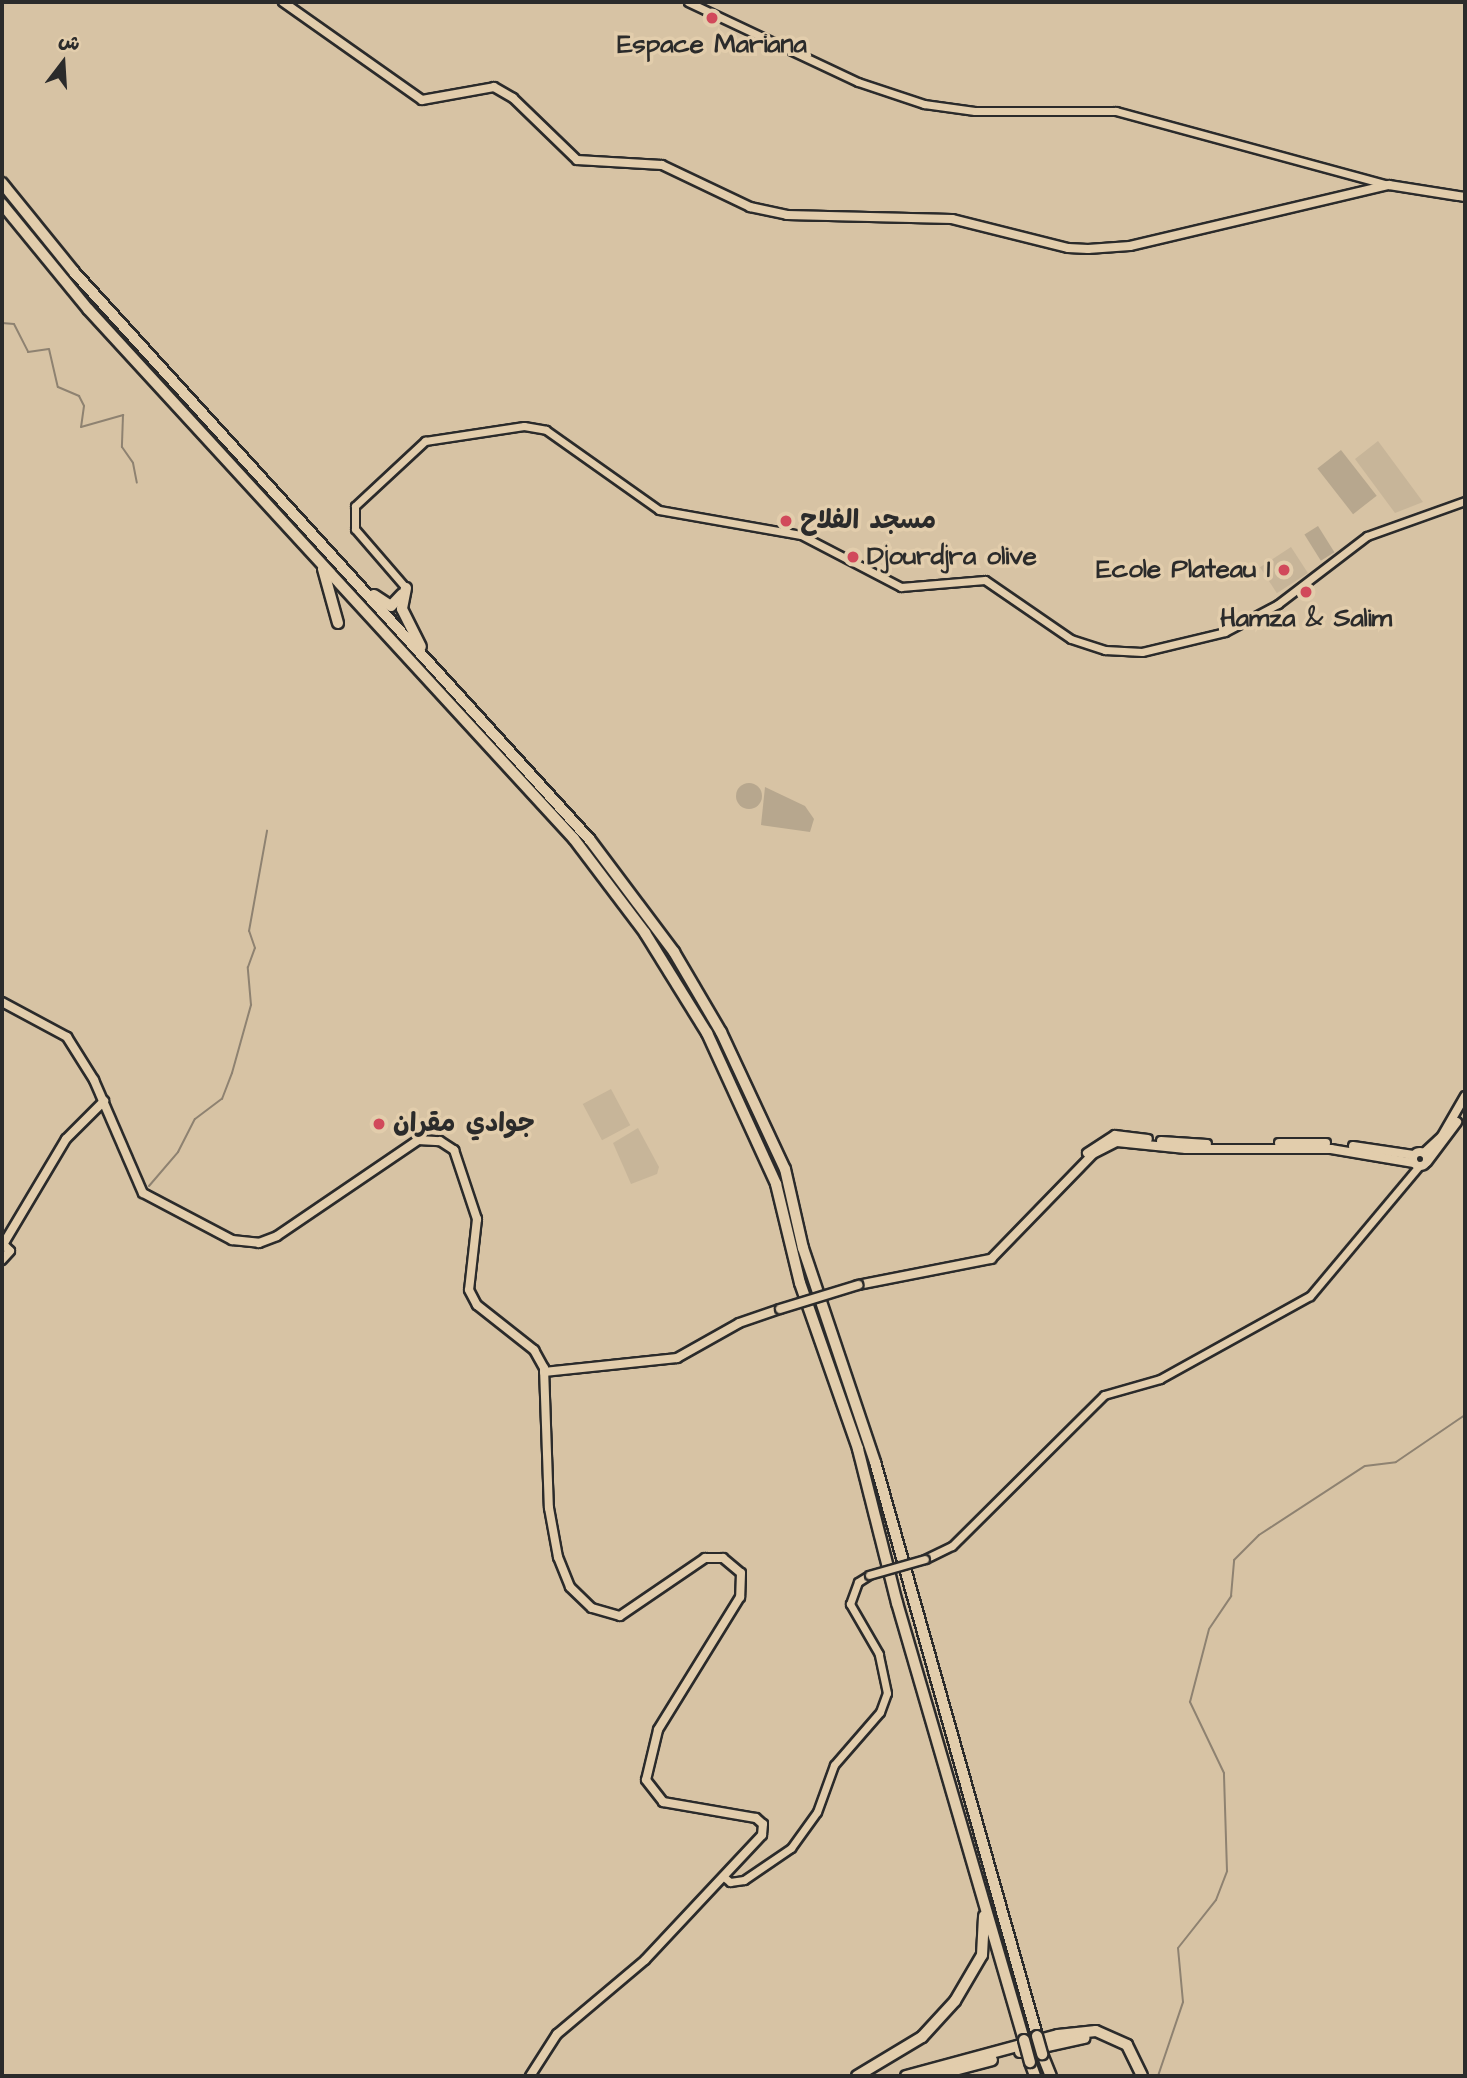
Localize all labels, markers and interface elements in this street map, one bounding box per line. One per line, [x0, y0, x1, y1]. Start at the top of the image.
marker: Espace Mariana [704, 10, 720, 26]
text: ش [55, 26, 83, 58]
north arrow [28, 28, 98, 98]
place label: Espace Mariana [617, 29, 807, 61]
place label: مسجد الفلاح [800, 505, 936, 537]
marker: مسجد الفلاح [778, 513, 794, 529]
place label: Djourdjra olive [867, 541, 1037, 573]
marker: Djourdjra olive [845, 549, 861, 565]
place label: Ecole Plateau 1 [1096, 554, 1270, 586]
marker: Ecole Plateau 1 [1276, 562, 1292, 578]
marker: Hamza & Salim [1298, 584, 1314, 600]
place label: Hamza & Salim [1220, 603, 1392, 635]
place label: جوادي مقران [393, 1108, 535, 1140]
marker: جوادي مقران [371, 1116, 387, 1132]

